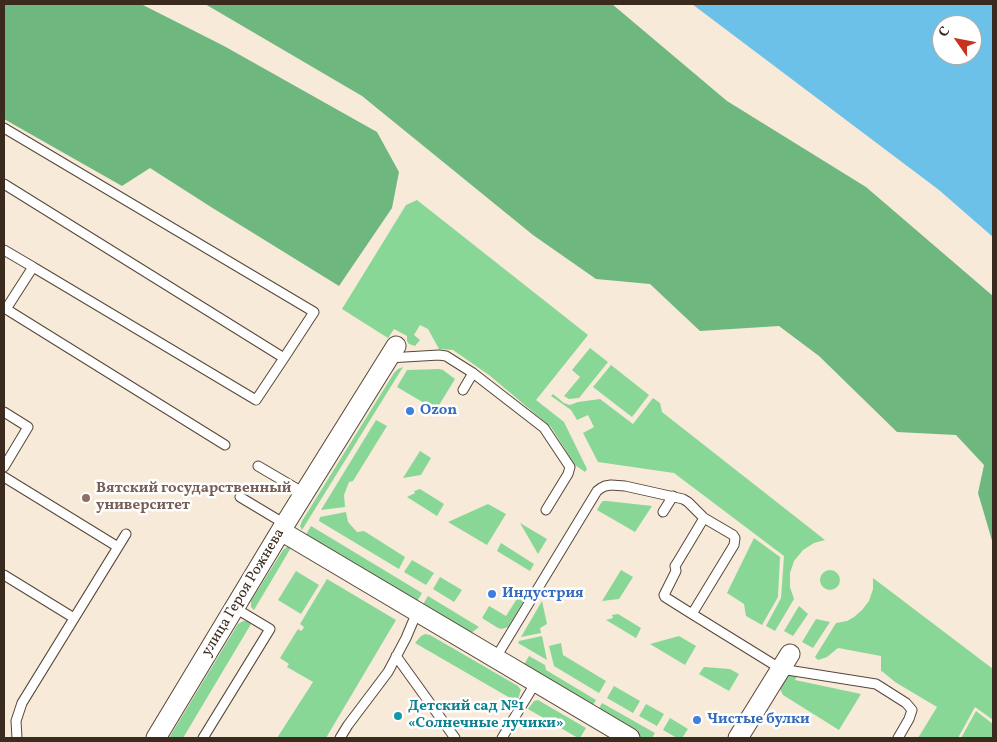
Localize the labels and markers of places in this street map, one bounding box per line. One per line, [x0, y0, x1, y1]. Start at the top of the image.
place label: Ozon [420, 402, 457, 420]
marker: Ozon [404, 405, 416, 417]
place label: Вятский государственный университет [96, 480, 291, 515]
marker: Вятский государственный университет [80, 492, 92, 504]
place label: Индустрия [502, 585, 584, 603]
marker: Индустрия [486, 588, 498, 600]
place label: Детский сад №1 «Солнечные лучики» [408, 698, 564, 733]
marker: Детский сад №1 «Солнечные лучики» [392, 710, 404, 722]
place label: Чистые булки [707, 711, 810, 729]
marker: Чистые булки [691, 714, 703, 726]

